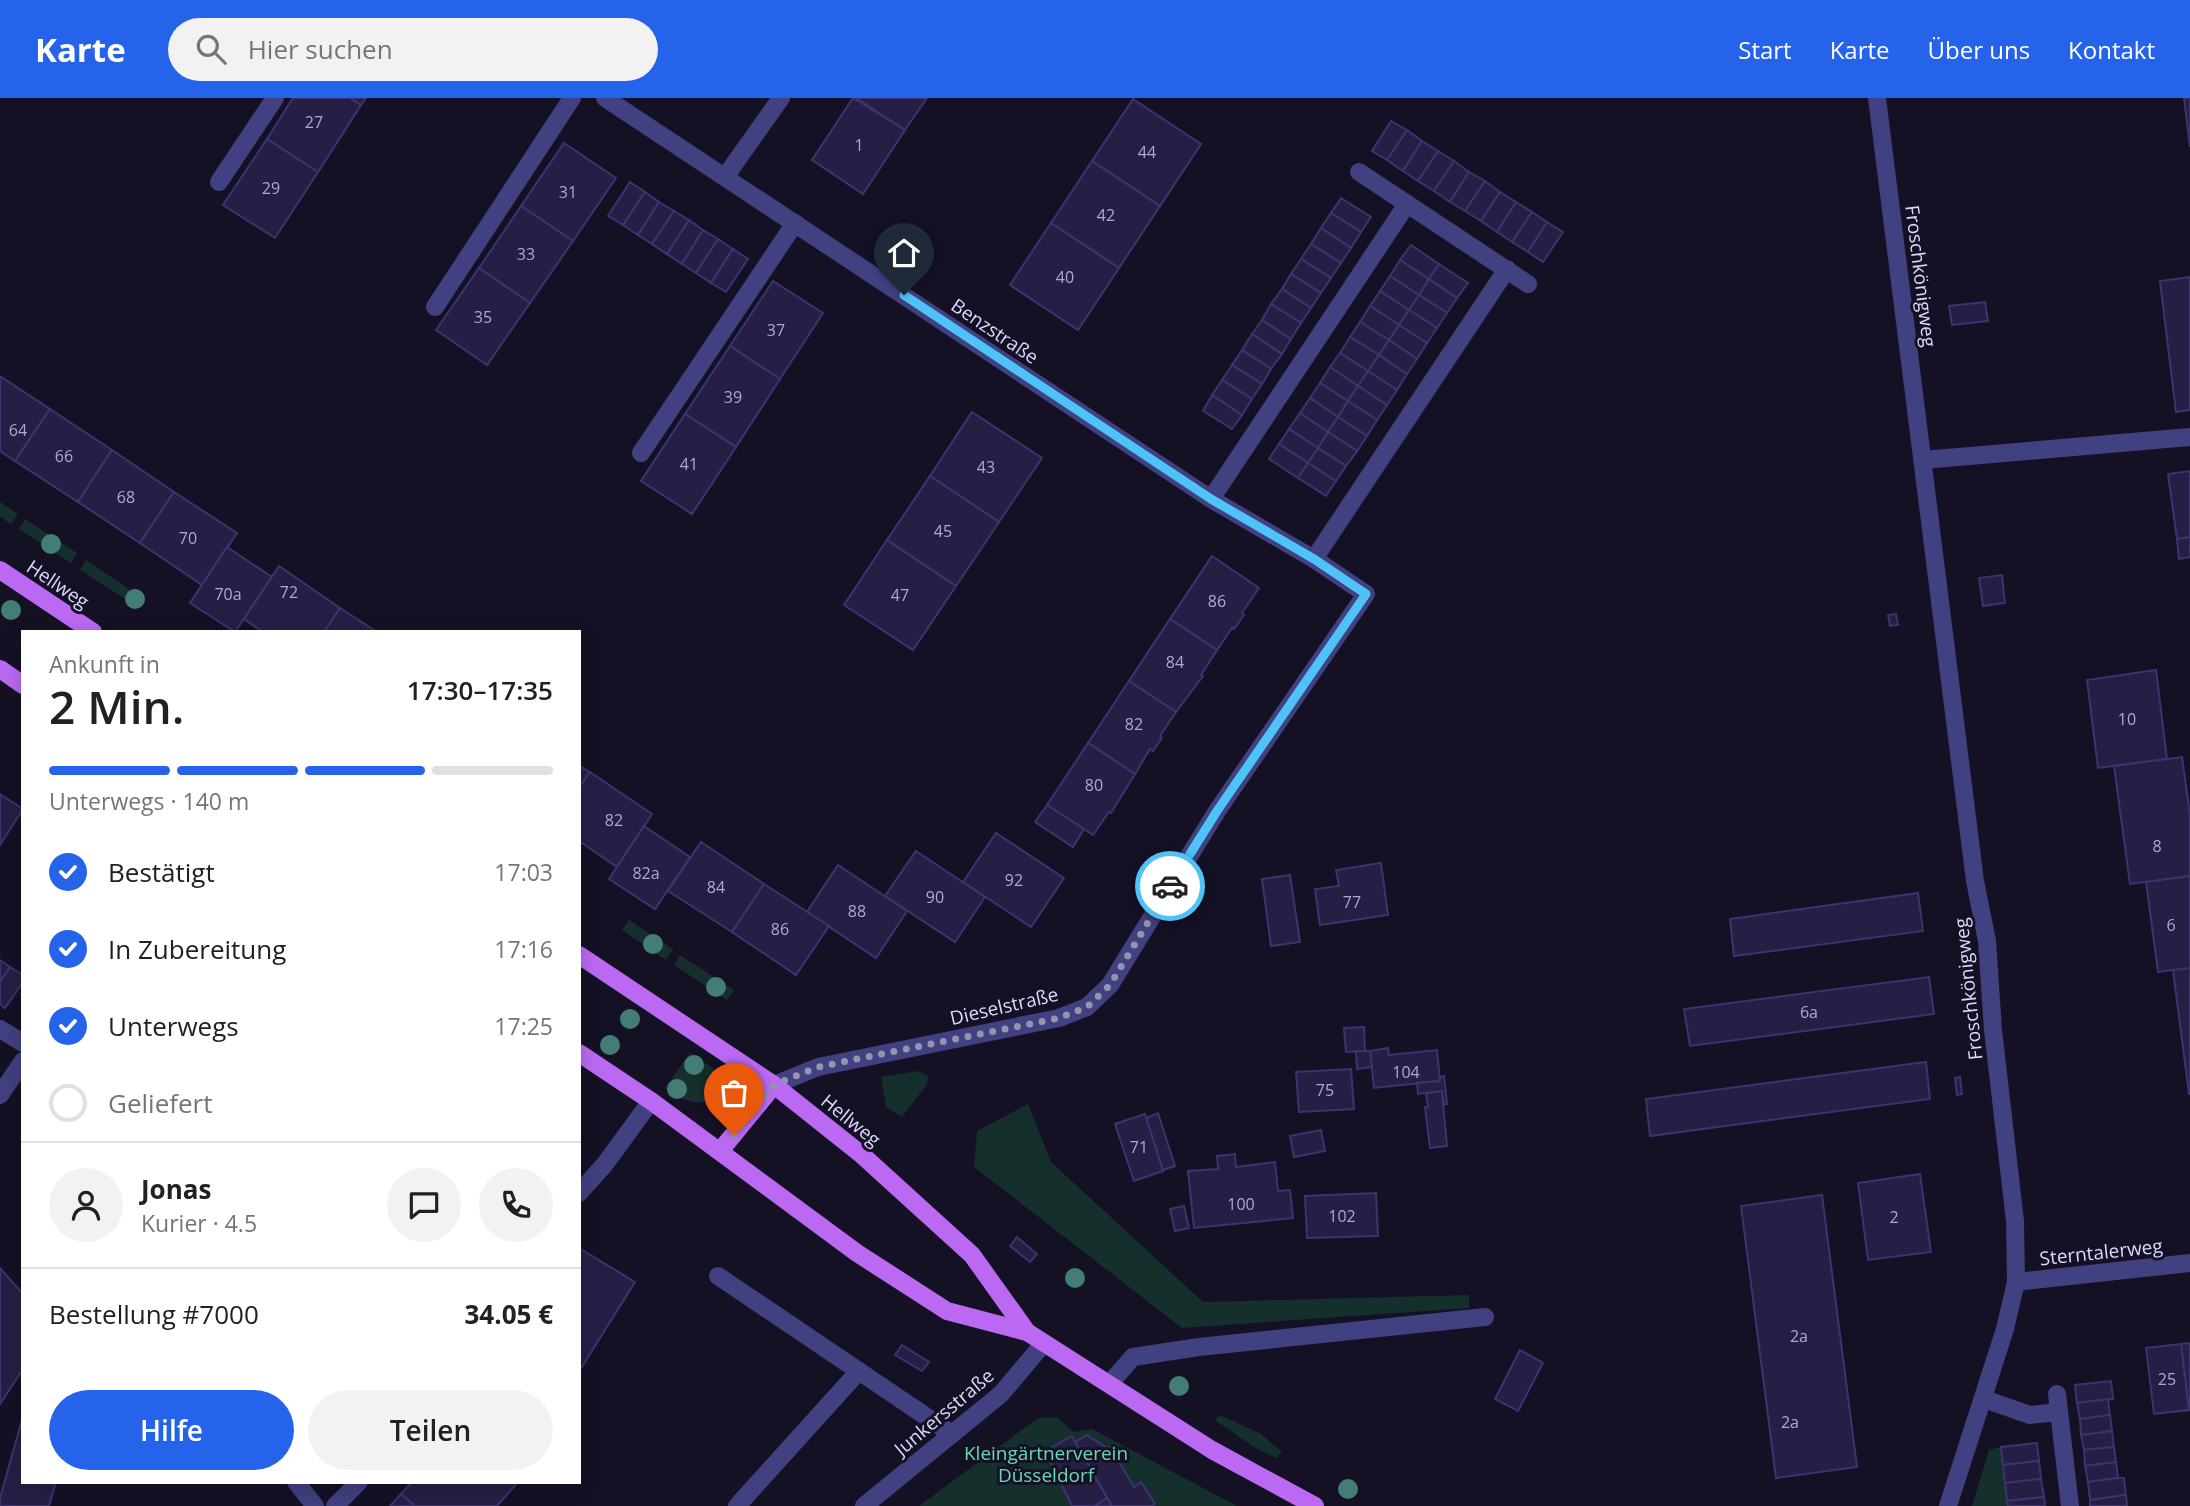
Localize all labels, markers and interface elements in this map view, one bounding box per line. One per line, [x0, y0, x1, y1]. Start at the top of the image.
search box [168, 18, 658, 81]
text: Karte [35, 27, 126, 72]
icon: search [192, 30, 230, 68]
text: Hier suchen [248, 31, 393, 67]
text: Start [1738, 33, 1792, 66]
text: Karte [1830, 33, 1890, 66]
text: Über uns [1928, 33, 2030, 66]
text: Kontakt [2068, 33, 2155, 66]
house number: 27 [305, 111, 323, 133]
house number: 1 [854, 134, 864, 156]
house number: 44 [1138, 141, 1156, 163]
house number: 29 [262, 177, 280, 199]
house number: 31 [559, 181, 577, 203]
house number: 42 [1097, 204, 1115, 226]
street label: Froschkönigweg [1899, 204, 1943, 348]
pin [874, 223, 934, 295]
icon: home [885, 234, 923, 272]
house number: 33 [517, 243, 535, 265]
house number: 40 [1056, 266, 1074, 288]
street label: Benzstraße [946, 292, 1044, 370]
house number: 35 [474, 306, 492, 328]
house number: 37 [767, 319, 785, 341]
house number: 39 [724, 386, 742, 408]
house number: 64 [9, 419, 27, 441]
house number: 66 [55, 445, 73, 467]
house number: 41 [680, 453, 698, 475]
house number: 43 [977, 456, 995, 478]
house number: 68 [117, 486, 135, 508]
house number: 45 [934, 520, 952, 542]
house number: 70 [179, 527, 197, 549]
street label: Hellweg [22, 554, 94, 614]
house number: 72 [280, 581, 298, 603]
house number: 70a [214, 583, 242, 605]
house number: 47 [891, 584, 909, 606]
house number: 86 [1208, 590, 1226, 612]
text: Ankunft in [49, 648, 160, 680]
house number: 84 [1166, 651, 1184, 673]
text: 17:30–17:35 [407, 672, 553, 708]
text: 2 Min. [49, 675, 184, 737]
house number: 10 [2118, 708, 2136, 730]
house number: 82 [1125, 713, 1143, 735]
house number: 80 [1085, 774, 1103, 796]
text: Unterwegs · 140 m [49, 785, 249, 817]
house number: 82 [605, 809, 623, 831]
house number: 8 [2152, 835, 2162, 857]
courier [1135, 851, 1205, 921]
icon: check [49, 853, 87, 891]
text: Bestätigt [108, 854, 215, 890]
text: 17:03 [494, 856, 553, 888]
house number: 82a [632, 862, 660, 884]
icon: car [1151, 867, 1189, 905]
house number: 92 [1005, 869, 1023, 891]
house number: 84 [707, 876, 725, 898]
house number: 90 [926, 886, 944, 908]
house number: 77 [1343, 891, 1361, 913]
house number: 88 [848, 900, 866, 922]
house number: 6 [2166, 914, 2176, 936]
street label: Froschkönigweg [1948, 917, 1988, 1061]
house number: 86 [771, 918, 789, 940]
icon: check [49, 930, 87, 968]
text: In Zubereitung [108, 931, 286, 967]
text: 17:16 [494, 933, 553, 965]
street label: Dieselstraße [947, 981, 1061, 1031]
house number: 6a [1800, 1001, 1818, 1023]
icon: check [49, 1007, 87, 1045]
text: Unterwegs [108, 1008, 239, 1044]
text: 17:25 [494, 1010, 553, 1042]
house number: 104 [1392, 1061, 1420, 1083]
pin [704, 1063, 764, 1135]
icon: bag [715, 1074, 753, 1112]
house number: 75 [1316, 1079, 1334, 1101]
text: Geliefert [108, 1085, 212, 1121]
street label: Hellweg [816, 1088, 886, 1152]
house number: 71 [1130, 1136, 1148, 1158]
button: person [49, 1168, 123, 1242]
button: chat [387, 1168, 461, 1242]
button: phone [479, 1168, 553, 1242]
text: Jonas [141, 1171, 211, 1207]
house number: 100 [1227, 1193, 1255, 1215]
house number: 102 [1328, 1205, 1356, 1227]
house number: 2 [1889, 1206, 1899, 1228]
text: Kurier · 4.5 [141, 1207, 257, 1239]
street label: Sterntalerweg [2038, 1233, 2164, 1271]
text: Bestellung #7000 [49, 1296, 259, 1332]
text: 34.05 € [465, 1296, 553, 1332]
house number: 2a [1790, 1325, 1808, 1347]
street label: Junkersstraße [887, 1363, 999, 1463]
house number: 25 [2158, 1368, 2176, 1390]
button: Hilfe [49, 1390, 294, 1470]
button: Teilen [308, 1390, 553, 1470]
house number: 2a [1781, 1411, 1799, 1433]
park label: Kleingärtnerverein Düsseldorf [964, 1440, 1128, 1488]

